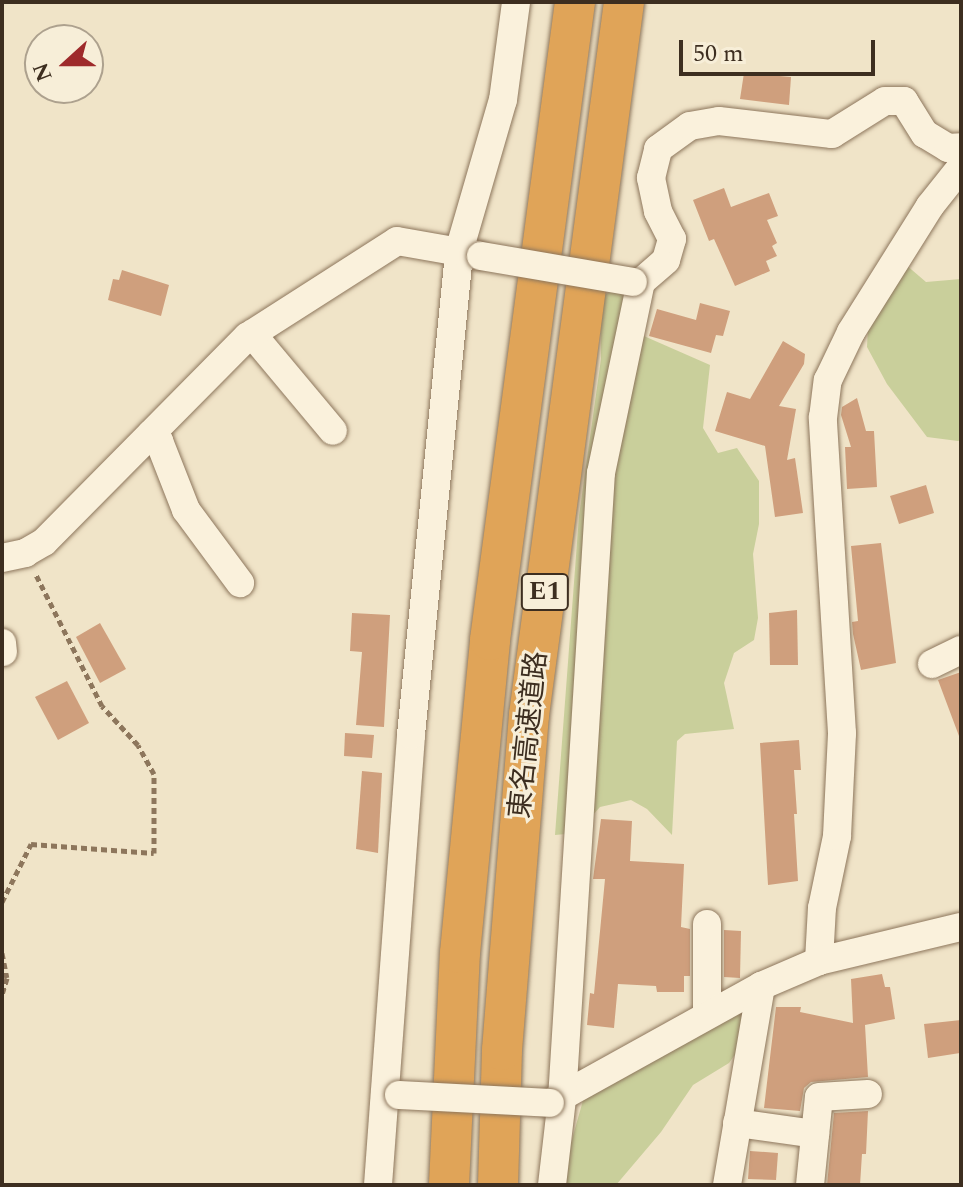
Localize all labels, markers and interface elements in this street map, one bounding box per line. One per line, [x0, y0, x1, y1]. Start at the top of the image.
north arrow [24, 24, 104, 104]
scale bar [683, 24, 879, 74]
text: 50 m [693, 36, 744, 72]
text: N [24, 58, 62, 86]
road number: E1 [519, 570, 571, 614]
street label: 東名高速道路 [504, 650, 554, 820]

